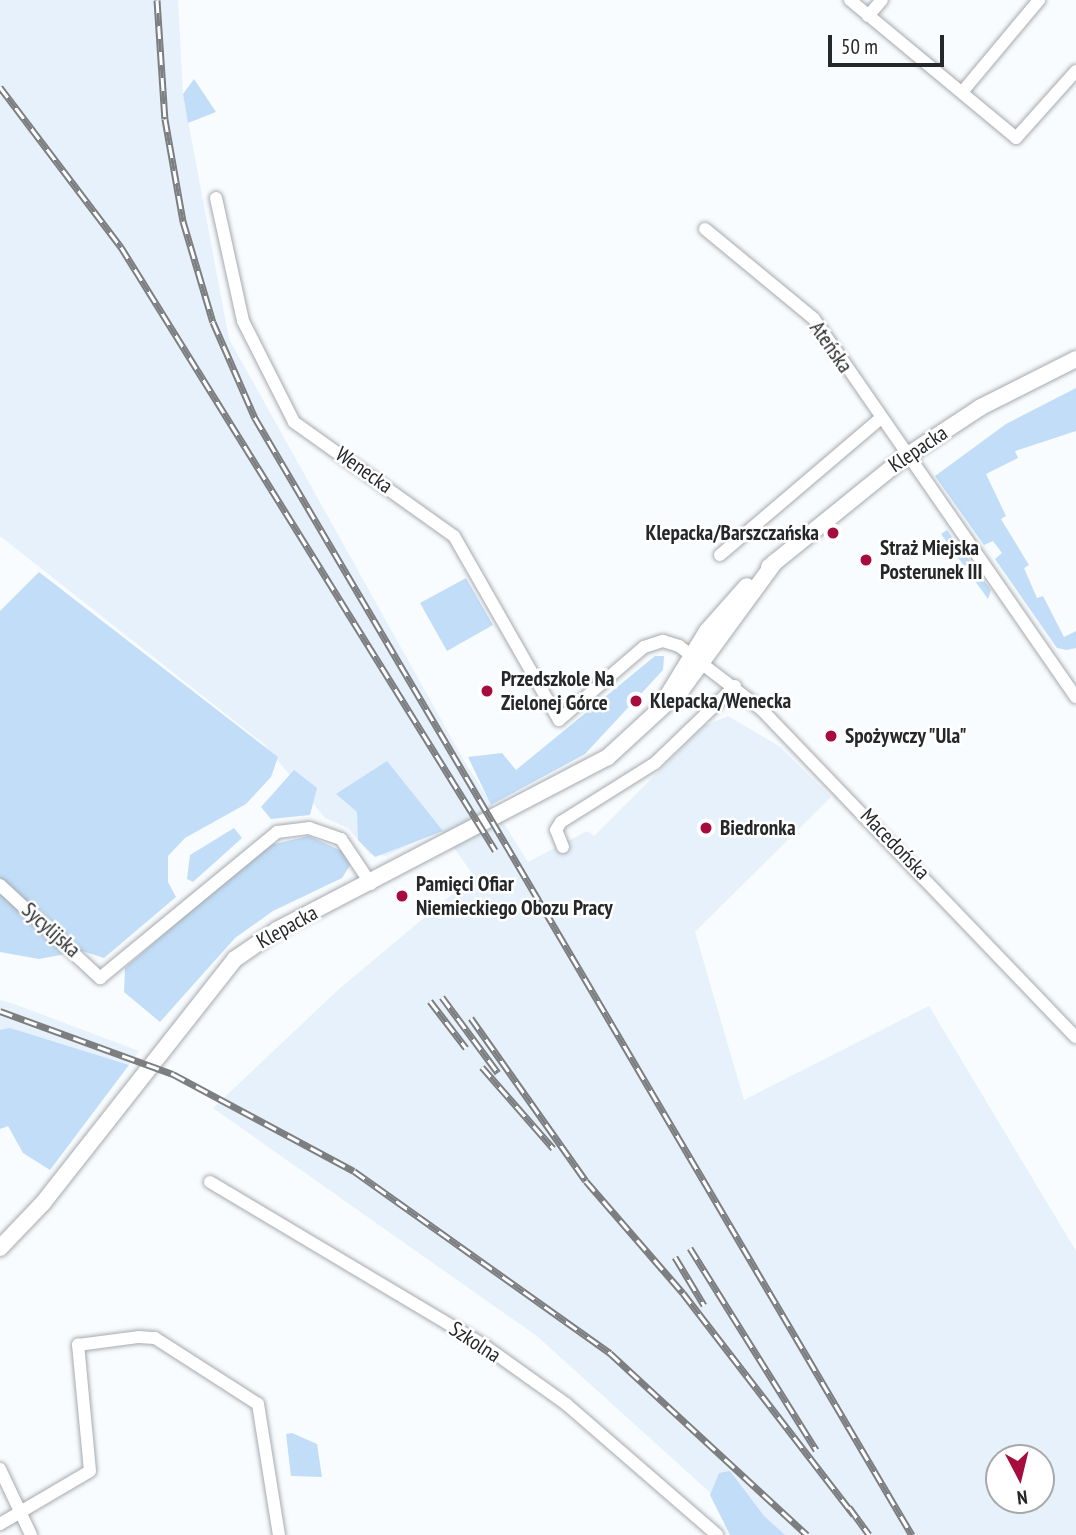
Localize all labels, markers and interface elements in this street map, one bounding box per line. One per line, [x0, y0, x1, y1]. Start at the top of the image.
scale bar [831, 21, 946, 65]
text: 50 m [841, 33, 878, 60]
street label: Ateńska [804, 317, 858, 377]
street label: Klepacka [884, 420, 952, 478]
street label: Wenecka [331, 441, 397, 499]
place label: Klepacka/Barszczańska [646, 520, 819, 546]
marker: Klepacka/Barszczańska [825, 525, 841, 541]
place label: Straż Miejska Posterunek III [880, 535, 983, 585]
marker: Straż Miejska Posterunek III [858, 552, 874, 568]
place label: Przedszkole Na Zielonej Górce [501, 666, 614, 716]
marker: Przedszkole Na Zielonej Górce [479, 683, 495, 699]
place label: Klepacka/Wenecka [650, 688, 791, 714]
marker: Klepacka/Wenecka [628, 693, 644, 709]
place label: Spożywczy "Ula" [845, 723, 969, 749]
marker: Spożywczy "Ula" [823, 728, 839, 744]
street label: Macedońska [855, 803, 935, 885]
place label: Biedronka [720, 815, 796, 841]
marker: Biedronka [698, 820, 714, 836]
place label: Pamięci Ofiar Niemieckiego Obozu Pracy [416, 871, 613, 921]
marker: Pamięci Ofiar Niemieckiego Obozu Pracy [394, 888, 410, 904]
street label: Sycylijska [17, 897, 85, 963]
street label: Klepacka [252, 900, 322, 954]
street label: Szkolna [445, 1316, 505, 1368]
north arrow [985, 1444, 1055, 1514]
text: N [1016, 1485, 1029, 1510]

